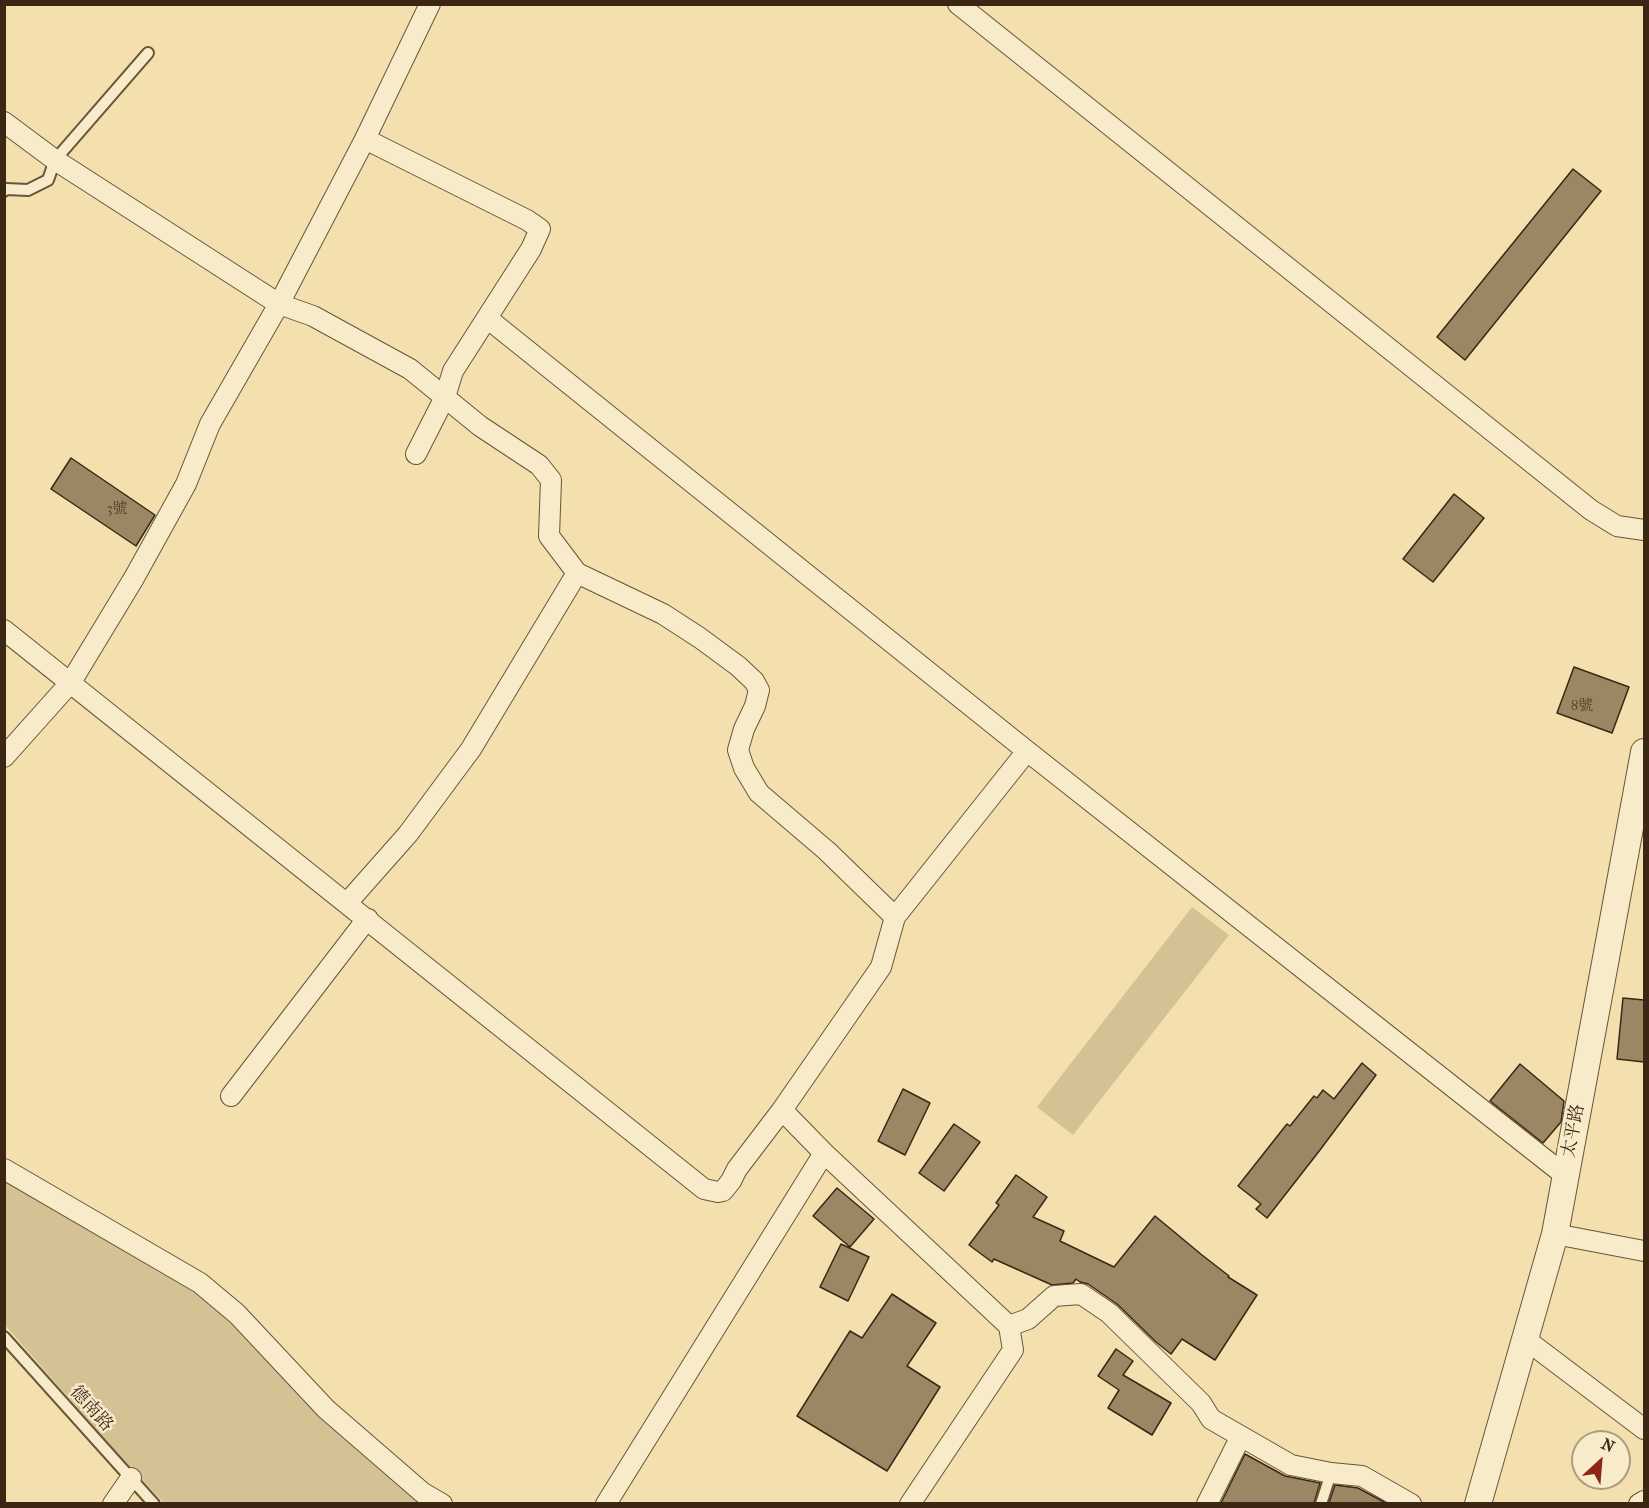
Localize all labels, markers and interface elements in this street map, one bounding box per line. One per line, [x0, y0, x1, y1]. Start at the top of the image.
house number: 3號 [106, 500, 128, 518]
house number: 8號 [1571, 697, 1593, 715]
street label: 太平路 [1558, 1102, 1590, 1160]
street label: 德南路 [65, 1382, 117, 1436]
north arrow [1571, 1430, 1631, 1490]
text: N [1599, 1434, 1618, 1456]

